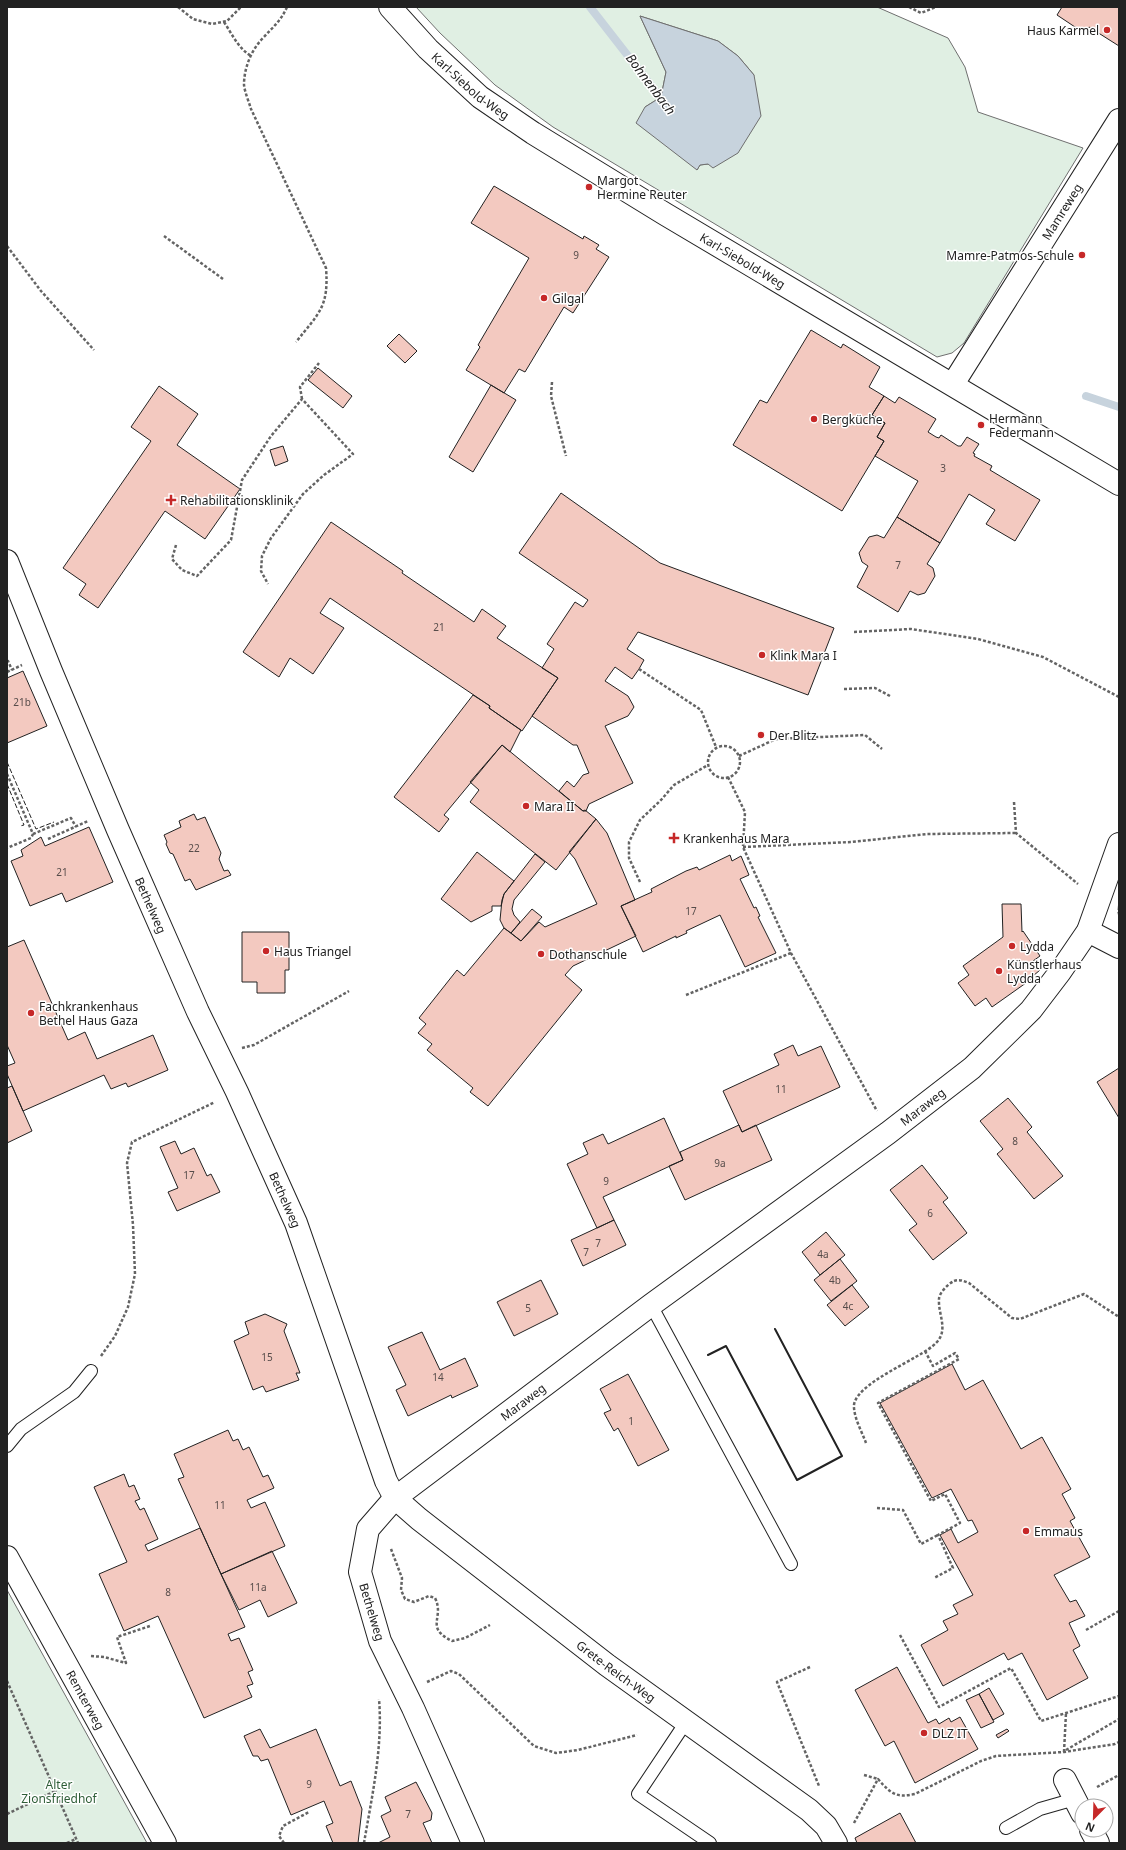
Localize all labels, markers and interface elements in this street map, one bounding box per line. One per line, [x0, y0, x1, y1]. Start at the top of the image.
place label: Haus Karmel [1027, 22, 1099, 39]
marker: Haus Karmel [1102, 25, 1112, 35]
street label: Karl-Siebold-Weg [428, 48, 513, 123]
water label: Bohnenbach [622, 50, 680, 118]
place label: Margot Hermine Reuter [597, 172, 687, 203]
street label: Mamreweg [1037, 180, 1086, 243]
marker: Margot Hermine Reuter [584, 182, 594, 192]
street label: Karl-Siebold-Weg [697, 228, 789, 292]
place label: Mamre-Patmos-Schule [946, 247, 1074, 264]
house number: 9 [573, 248, 579, 262]
marker: Mamre-Patmos-Schule [1077, 250, 1087, 260]
place label: Gilgal [552, 290, 584, 307]
marker: Gilgal [539, 293, 549, 303]
place label: Hermann Federmann [989, 410, 1054, 441]
place label: Bergküche [822, 411, 883, 428]
marker: Bergküche [809, 414, 819, 424]
marker: Hermann Federmann [976, 420, 986, 430]
house number: 3 [940, 461, 946, 475]
place label: Rehabilitationsklinik [180, 492, 294, 509]
marker: Rehabilitationsklinik [165, 494, 177, 506]
house number: 7 [895, 558, 901, 572]
house number: 21 [433, 620, 445, 634]
place label: Klink Mara I [770, 647, 837, 664]
marker: Klink Mara I [757, 650, 767, 660]
house number: 21b [13, 695, 31, 709]
place label: Der Blitz [769, 727, 817, 744]
marker: Der Blitz [756, 730, 766, 740]
place label: Mara II [534, 798, 574, 815]
marker: Mara II [521, 801, 531, 811]
place label: Krankenhaus Mara [683, 830, 789, 847]
marker: Krankenhaus Mara [668, 832, 680, 844]
house number: 22 [188, 841, 200, 855]
house number: 21 [56, 865, 68, 879]
street label: Bethelweg [131, 874, 171, 936]
house number: 17 [685, 904, 697, 918]
place label: Lydda [1020, 938, 1054, 955]
marker: Lydda [1007, 941, 1017, 951]
place label: Haus Triangel [274, 943, 351, 960]
marker: Haus Triangel [261, 946, 271, 956]
place label: Dothanschule [549, 946, 627, 963]
marker: Dothanschule [536, 949, 546, 959]
place label: Künstlerhaus Lydda [1007, 956, 1082, 987]
marker: Künstlerhaus Lydda [994, 966, 1004, 976]
place label: Fachkrankenhaus Bethel Haus Gaza [39, 998, 139, 1029]
marker: Fachkrankenhaus Bethel Haus Gaza [26, 1008, 36, 1018]
house number: 11 [775, 1082, 787, 1096]
street label: Maraweg [896, 1084, 948, 1129]
house number: 8 [1012, 1134, 1018, 1148]
house number: 9a [714, 1156, 726, 1170]
house number: 17 [183, 1168, 195, 1182]
street label: Bethelweg [265, 1169, 305, 1230]
house number: 9 [603, 1174, 609, 1188]
house number: 6 [927, 1206, 933, 1220]
house number: 7 [595, 1236, 601, 1250]
house number: 7 [583, 1245, 589, 1259]
house number: 4a [817, 1247, 829, 1261]
house number: 4b [829, 1273, 841, 1287]
house number: 4c [843, 1299, 853, 1313]
house number: 5 [525, 1301, 531, 1315]
house number: 15 [261, 1350, 273, 1364]
house number: 14 [432, 1370, 444, 1384]
street label: Maraweg [497, 1379, 549, 1424]
house number: 1 [628, 1414, 634, 1428]
house number: 11 [214, 1498, 226, 1512]
place label: Emmaus [1034, 1523, 1083, 1540]
marker: Emmaus [1021, 1526, 1031, 1536]
house number: 11a [249, 1580, 267, 1594]
street label: Bethelweg [355, 1581, 389, 1643]
house number: 8 [165, 1585, 171, 1599]
street label: Grete-Reich-Weg [573, 1636, 659, 1706]
street label: Remterweg [63, 1667, 109, 1732]
place label: DLZ IT [932, 1725, 968, 1742]
marker: DLZ IT [919, 1728, 929, 1738]
park label: Alter Zionsfriedhof [21, 1776, 98, 1807]
house number: 9 [306, 1777, 312, 1791]
north arrow [1074, 1798, 1114, 1838]
house number: 7 [405, 1807, 411, 1821]
text: N [1083, 1819, 1097, 1836]

